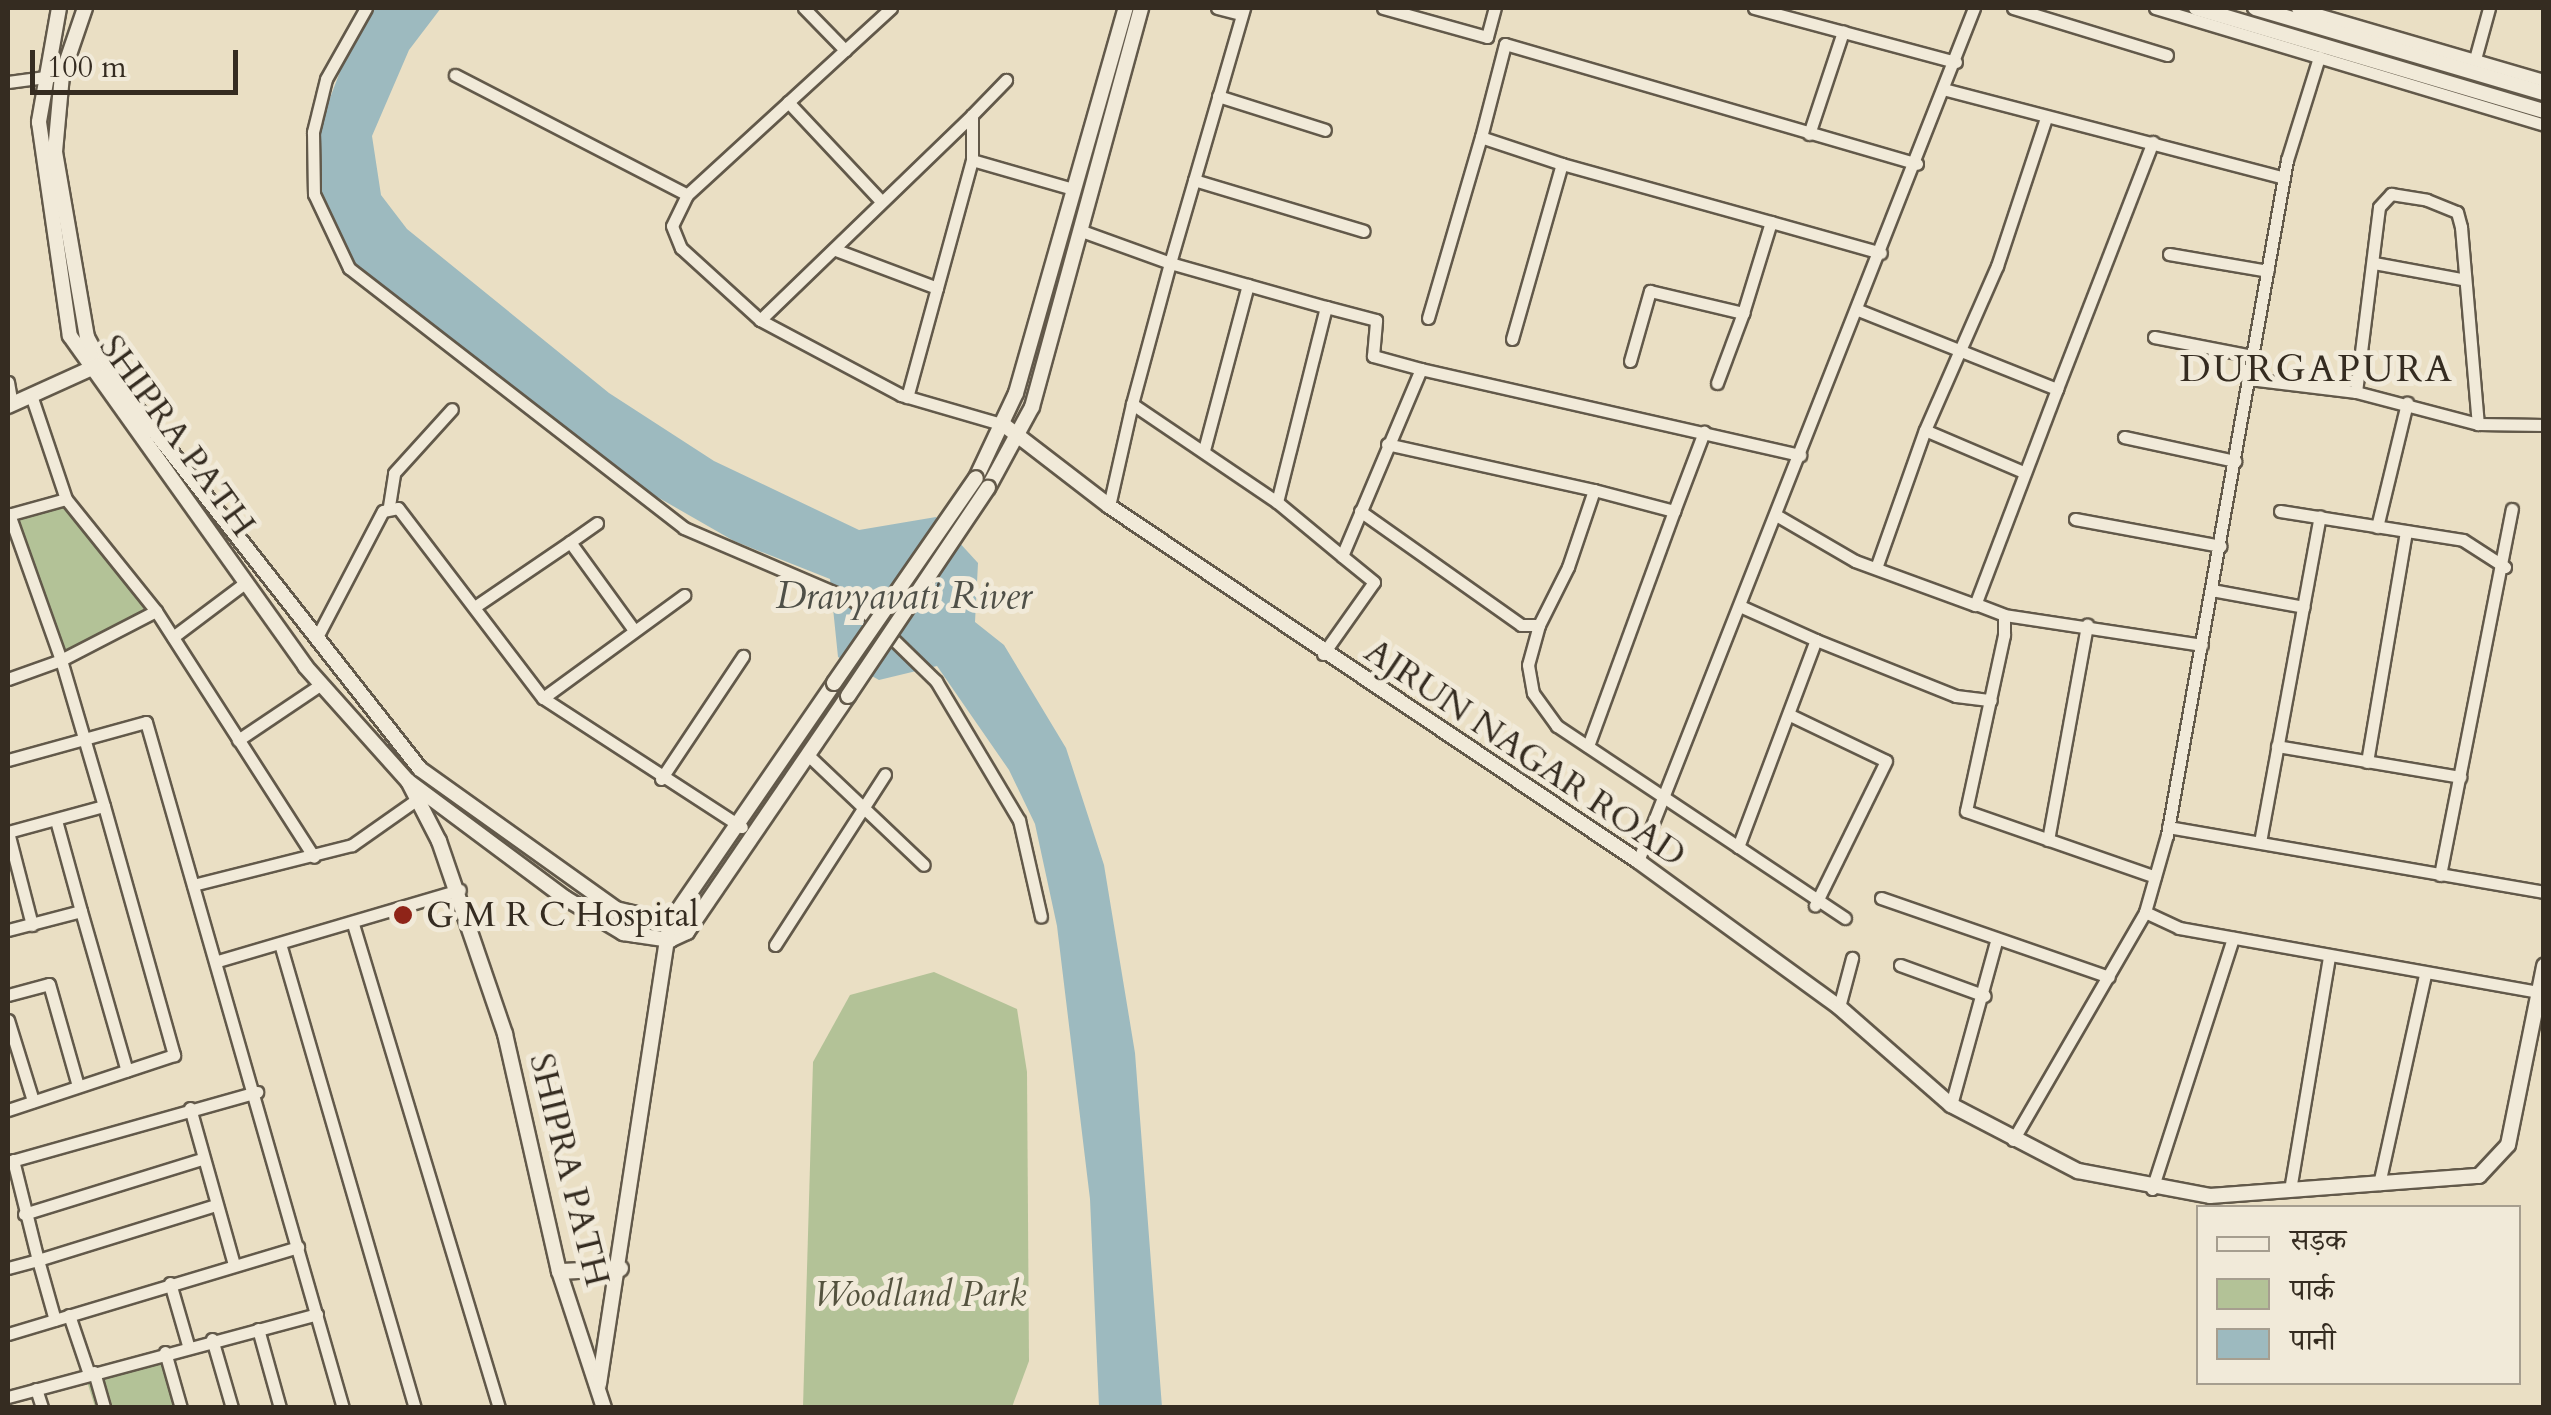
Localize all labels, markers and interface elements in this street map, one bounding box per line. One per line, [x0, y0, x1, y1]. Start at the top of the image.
scale bar [35, 30, 242, 92]
text: 100 m [47, 47, 127, 88]
street label: SHIPRA PATH [90, 327, 264, 545]
district label: DURGAPURA [2180, 347, 2454, 393]
water label: Dravyavati River [776, 574, 1032, 620]
street label: AJRUN NAGAR ROAD [1357, 630, 1693, 876]
place label: G M R C Hospital [426, 894, 699, 936]
marker: G M R C Hospital [390, 902, 416, 928]
street label: SHIPRA PATH [520, 1049, 618, 1291]
legend [2196, 1205, 2521, 1385]
text: सड़क [2290, 1220, 2346, 1261]
text: पार्क [2290, 1270, 2334, 1311]
park label: Woodland Park [814, 1274, 1026, 1316]
text: पानी [2290, 1320, 2336, 1361]

